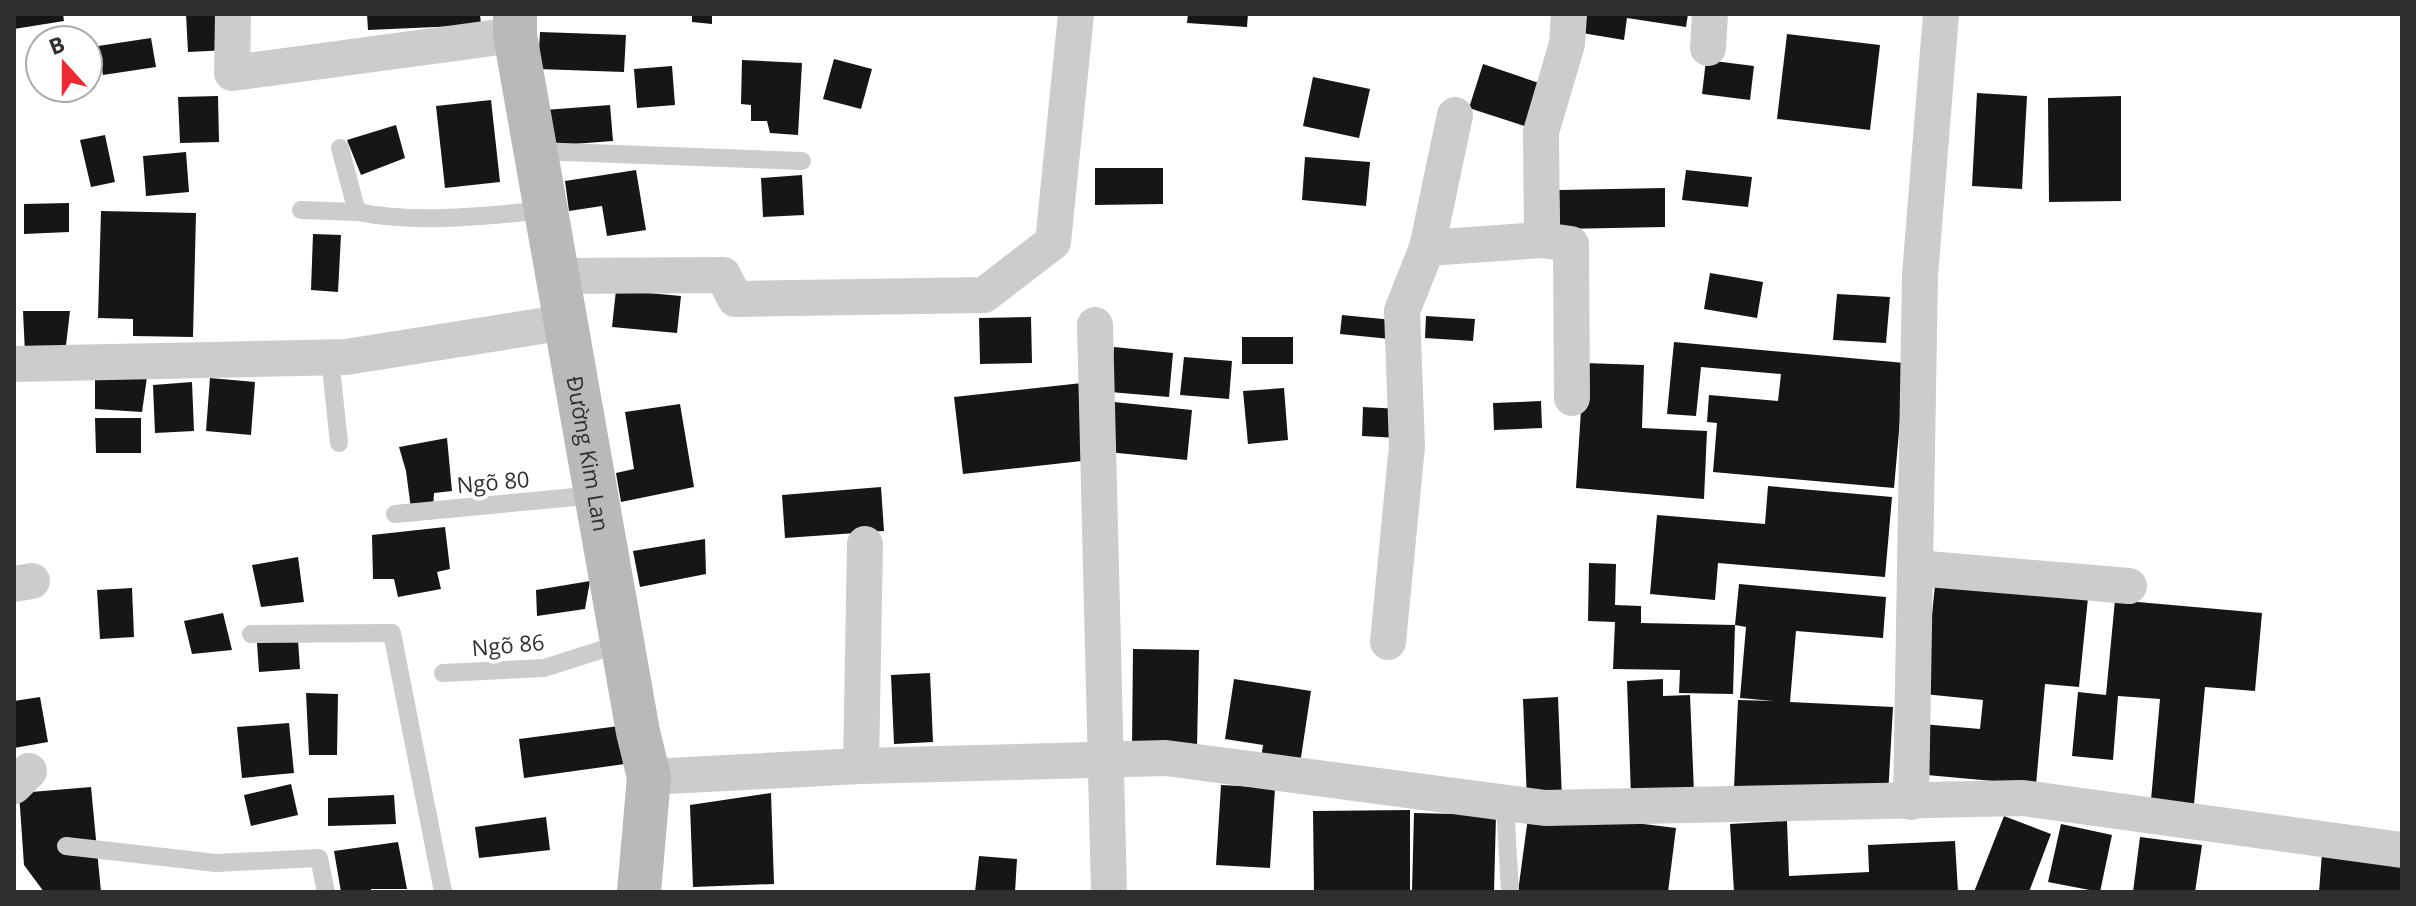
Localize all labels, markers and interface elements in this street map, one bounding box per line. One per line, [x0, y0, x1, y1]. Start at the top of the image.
north arrow [24, 24, 104, 104]
text: B [44, 28, 69, 61]
street label: Đường Kim Lan [560, 373, 617, 534]
street label: Ngõ 80 [456, 463, 530, 499]
street label: Ngõ 86 [471, 626, 545, 662]

